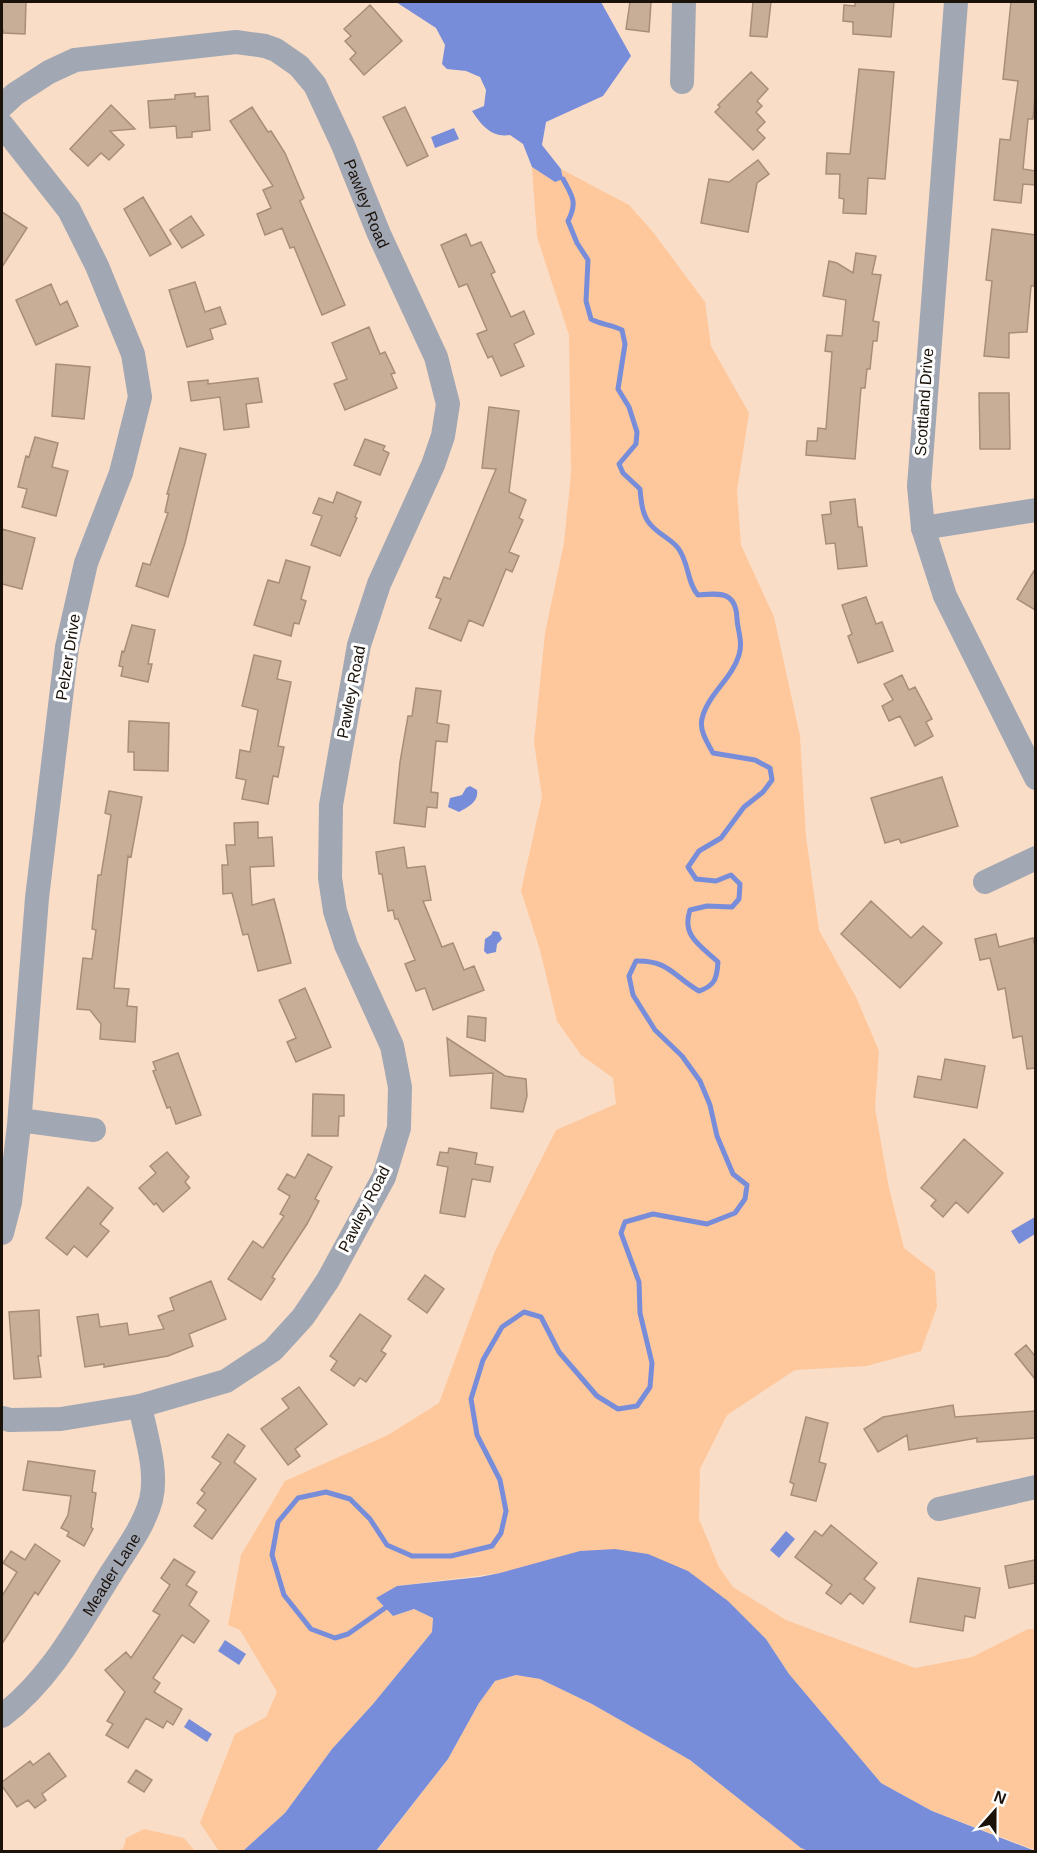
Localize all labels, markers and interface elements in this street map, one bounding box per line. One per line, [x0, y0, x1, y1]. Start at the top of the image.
street label: Pawley Road [341, 157, 393, 251]
street label: Scottland Drive [912, 347, 936, 457]
street label: Pelzer Drive [53, 613, 83, 701]
street label: Pawley Road [334, 644, 368, 740]
street label: Pawley Road [335, 1163, 393, 1255]
street label: Meader Lane [79, 1530, 143, 1619]
north arrow [965, 1781, 1025, 1841]
text: N [992, 1787, 1009, 1807]

